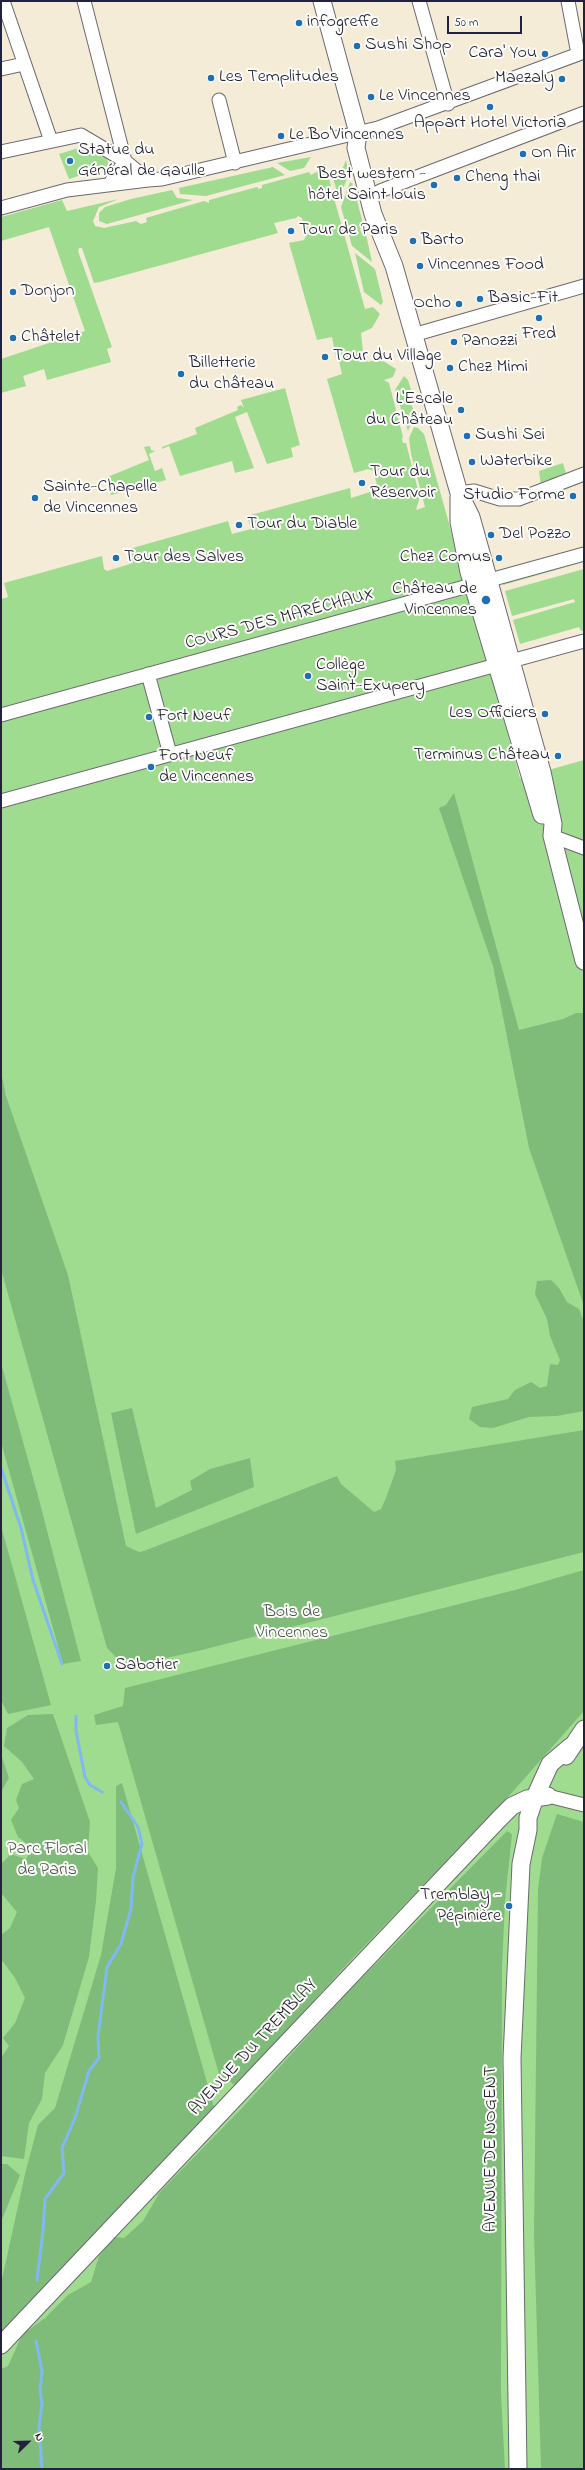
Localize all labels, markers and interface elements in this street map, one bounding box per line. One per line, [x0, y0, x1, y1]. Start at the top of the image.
scale bar [449, 8, 524, 34]
place label: infogreffe [307, 12, 378, 34]
text: 50 m [454, 14, 478, 32]
marker: infogreffe [294, 18, 304, 28]
place label: Sushi Shop [365, 35, 452, 57]
marker: Sushi Shop [352, 41, 362, 51]
place label: Cara' You [468, 43, 537, 65]
marker: Cara' You [540, 49, 550, 59]
place label: Les Templitudes [219, 67, 339, 89]
place label: Maezaly [495, 68, 554, 90]
marker: Les Templitudes [206, 73, 216, 83]
marker: Maezaly [557, 74, 567, 84]
place label: Le Vincennes [379, 86, 471, 108]
marker: Le Vincennes [366, 92, 376, 102]
marker: Appart Hotel Victoria [485, 102, 495, 112]
place label: Appart Hotel Victoria [414, 113, 566, 135]
place label: Le Bo'Vincennes [289, 125, 404, 147]
marker: Le Bo'Vincennes [276, 131, 286, 141]
place label: Statue du Général de Gaulle [78, 140, 205, 182]
place label: On Air [531, 143, 576, 165]
marker: On Air [518, 149, 528, 159]
marker: Statue du Général de Gaulle [65, 156, 75, 166]
place label: Best western - hôtel Saint louis [307, 164, 426, 206]
place label: Cheng thai [465, 167, 541, 189]
marker: Cheng thai [452, 173, 462, 183]
marker: Best western - hôtel Saint louis [429, 180, 439, 190]
place label: Tour de Paris [299, 220, 398, 242]
marker: Tour de Paris [286, 226, 296, 236]
place label: Barto [421, 230, 464, 252]
marker: Barto [408, 236, 418, 246]
place label: Vincennes Food [428, 255, 544, 277]
marker: Vincennes Food [415, 261, 425, 271]
place label: Donjon [21, 281, 74, 303]
marker: Donjon [8, 287, 18, 297]
place label: Basic-Fit [488, 288, 558, 310]
place label: Ocho [413, 293, 451, 315]
marker: Basic-Fit [475, 294, 485, 304]
marker: Ocho [454, 299, 464, 309]
marker: Fred [534, 313, 544, 323]
place label: Fred [522, 324, 556, 346]
place label: Châtelet [21, 327, 80, 349]
place label: Panozzi [462, 331, 518, 353]
marker: Châtelet [8, 333, 18, 343]
marker: Panozzi [449, 337, 459, 347]
place label: Tour du Village [333, 346, 442, 368]
marker: Tour du Village [320, 352, 330, 362]
place label: Billetterie du château [189, 353, 274, 396]
place label: Chez Mimi [458, 357, 528, 379]
marker: Chez Mimi [445, 363, 455, 373]
marker: Billetterie du château [176, 369, 186, 379]
place label: L'Escale du Château [366, 389, 453, 432]
marker: L'Escale du Château [456, 405, 466, 415]
place label: Sushi Sei [475, 425, 545, 447]
marker: Sushi Sei [462, 431, 472, 441]
place label: Waterbike [480, 451, 552, 473]
marker: Waterbike [467, 457, 477, 467]
place label: Tour du Réservoir [370, 462, 436, 504]
place label: Sainte-Chapelle de Vincennes [43, 477, 157, 520]
marker: Tour du Réservoir [357, 478, 367, 488]
place label: Studio Forme [463, 485, 565, 507]
marker: Studio Forme [568, 491, 578, 501]
marker: Sainte-Chapelle de Vincennes [30, 493, 40, 503]
place label: Tour du Diable [247, 514, 357, 536]
marker: Tour du Diable [234, 520, 244, 530]
place label: Del Pozzo [499, 524, 571, 546]
marker: Del Pozzo [486, 530, 496, 540]
place label: Tour des Salves [124, 547, 244, 569]
place label: Chez Comus [400, 547, 491, 569]
marker: Tour des Salves [111, 553, 121, 563]
marker: Chez Comus [494, 553, 504, 563]
place label: Château de Vincennes [392, 579, 477, 622]
street label: COURS DES MARÉCHAUX [183, 584, 377, 656]
marker: Château de Vincennes [480, 594, 492, 606]
place label: Collège Saint-Exupery [316, 655, 425, 698]
marker: Collège Saint-Exupery [303, 671, 313, 681]
place label: Les Officiers [449, 703, 537, 725]
place label: Fort Neuf [157, 706, 231, 728]
marker: Les Officiers [540, 709, 550, 719]
marker: Fort Neuf [144, 712, 154, 722]
place label: Terminus Château [414, 745, 550, 767]
place label: Fort Neuf de Vincennes [159, 746, 254, 788]
marker: Terminus Château [553, 751, 563, 761]
marker: Fort Neuf de Vincennes [146, 762, 156, 772]
park label: Bois de Vincennes [256, 1602, 328, 1644]
place label: Sabotier [115, 1655, 178, 1677]
marker: Sabotier [102, 1661, 112, 1671]
park label: Parc Floral de Paris [7, 1839, 87, 1882]
place label: Tremblay - Pépinière [420, 1885, 501, 1928]
marker: Tremblay - Pépinière [504, 1901, 514, 1911]
street label: AVENUE DU TREMBLAY [185, 1975, 323, 2121]
street label: AVENUE DE NOGENT [481, 2066, 503, 2232]
north arrow [8, 2422, 48, 2462]
text: N [30, 2431, 48, 2444]

